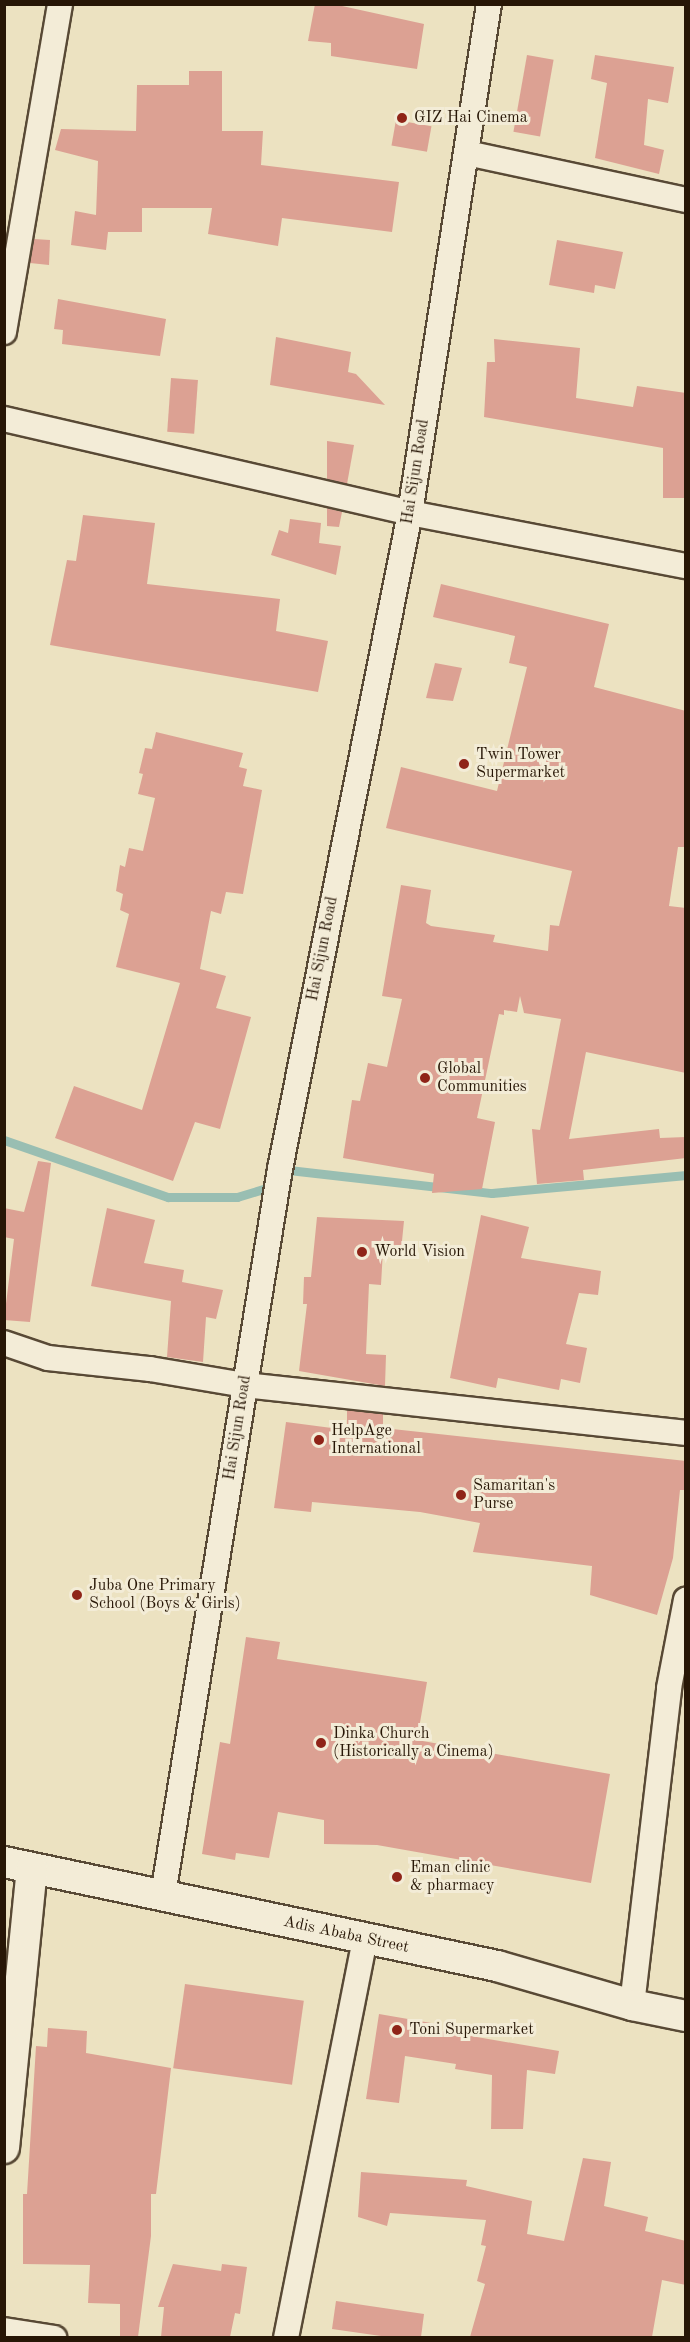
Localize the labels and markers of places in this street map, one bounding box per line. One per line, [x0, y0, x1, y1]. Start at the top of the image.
place label: GIZ Hai Cinema [414, 108, 528, 128]
marker: GIZ Hai Cinema [395, 111, 409, 125]
place label: Twin Tower Supermarket [476, 745, 565, 783]
marker: Twin Tower Supermarket [457, 757, 471, 771]
place label: Global Communities [437, 1059, 527, 1097]
marker: Global Communities [418, 1071, 432, 1085]
place label: World Vision [374, 1242, 465, 1262]
marker: World Vision [355, 1245, 369, 1259]
place label: HelpAge International [331, 1421, 421, 1459]
marker: HelpAge International [312, 1433, 326, 1447]
place label: Samaritan's Purse [473, 1476, 555, 1514]
marker: Samaritan's Purse [454, 1488, 468, 1502]
place label: Juba One Primary School (Boys & Girls) [89, 1576, 241, 1614]
marker: Juba One Primary School (Boys & Girls) [70, 1588, 84, 1602]
place label: Dinka Church (Historically a Cinema) [333, 1724, 494, 1762]
marker: Dinka Church (Historically a Cinema) [314, 1736, 328, 1750]
place label: Eman clinic & pharmacy [410, 1858, 495, 1896]
marker: Eman clinic & pharmacy [388, 1868, 406, 1886]
place label: Toni Supermarket [409, 2020, 534, 2040]
marker: Toni Supermarket [390, 2023, 404, 2037]

